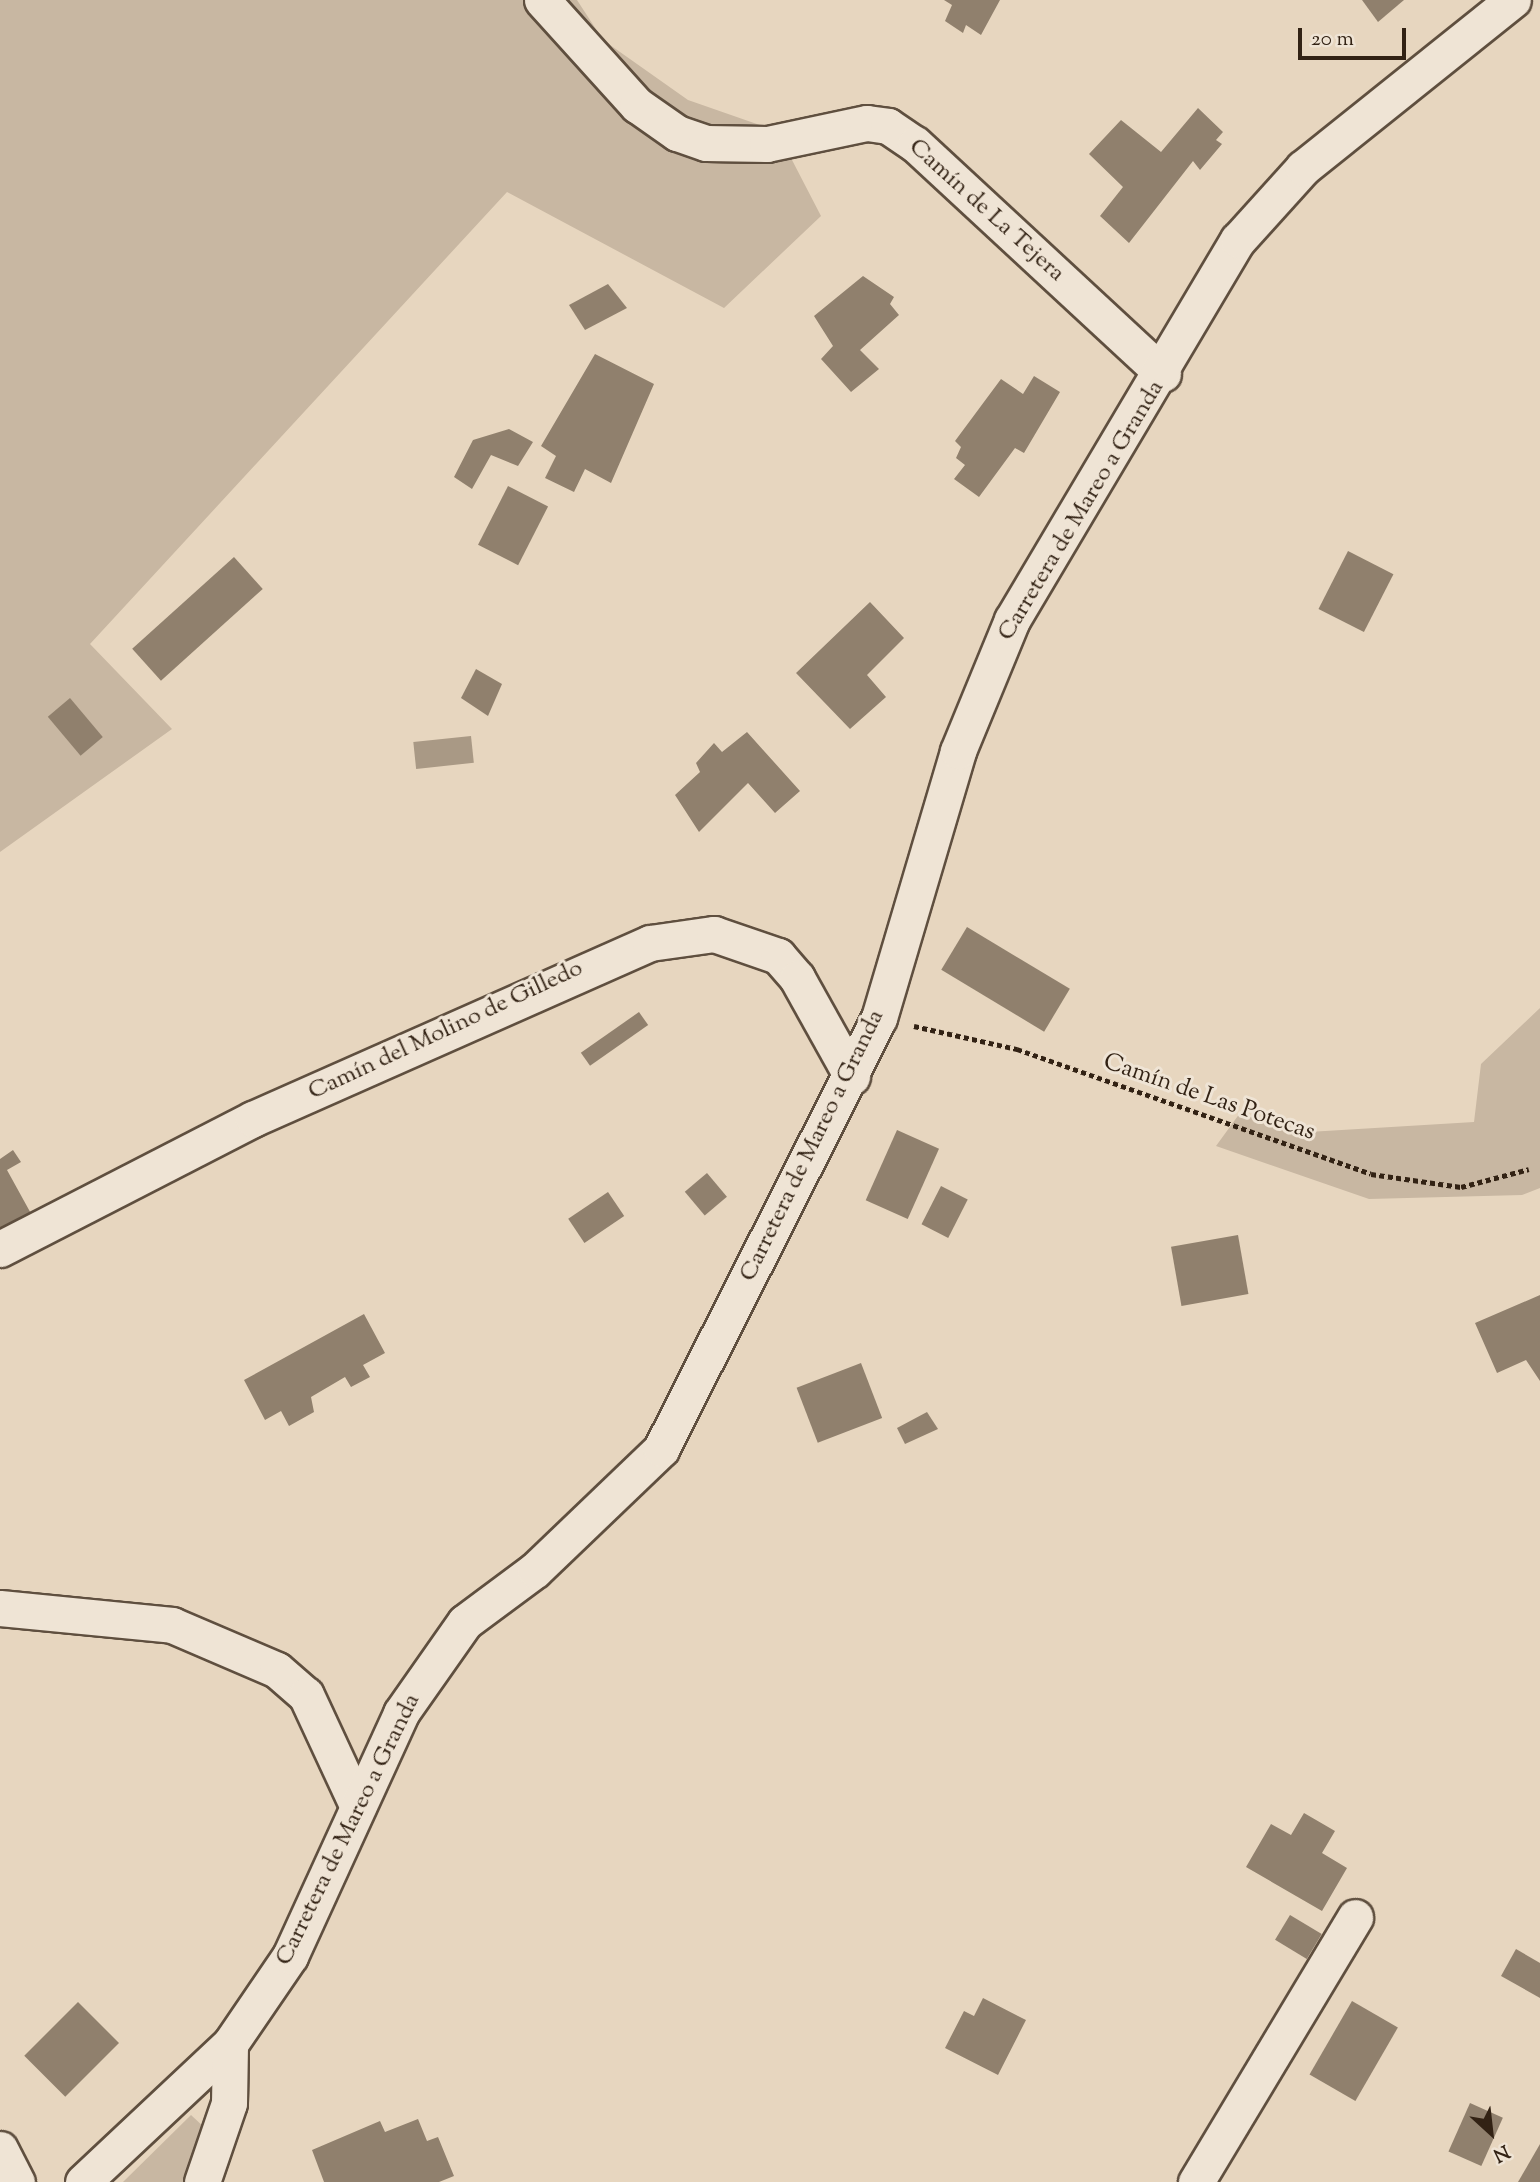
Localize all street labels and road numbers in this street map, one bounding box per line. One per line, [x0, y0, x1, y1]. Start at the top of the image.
street label: Camín de La Tejera [902, 133, 1070, 289]
street label: Carretera de Mareo a Granda [993, 376, 1171, 646]
street label: Camín del Molino de Gilledo [304, 955, 588, 1107]
street label: Carretera de Mareo a Granda [735, 1005, 891, 1287]
street label: Camín de Las Potecas [1099, 1048, 1319, 1148]
street label: Carretera de Mareo a Granda [271, 1689, 427, 1971]

